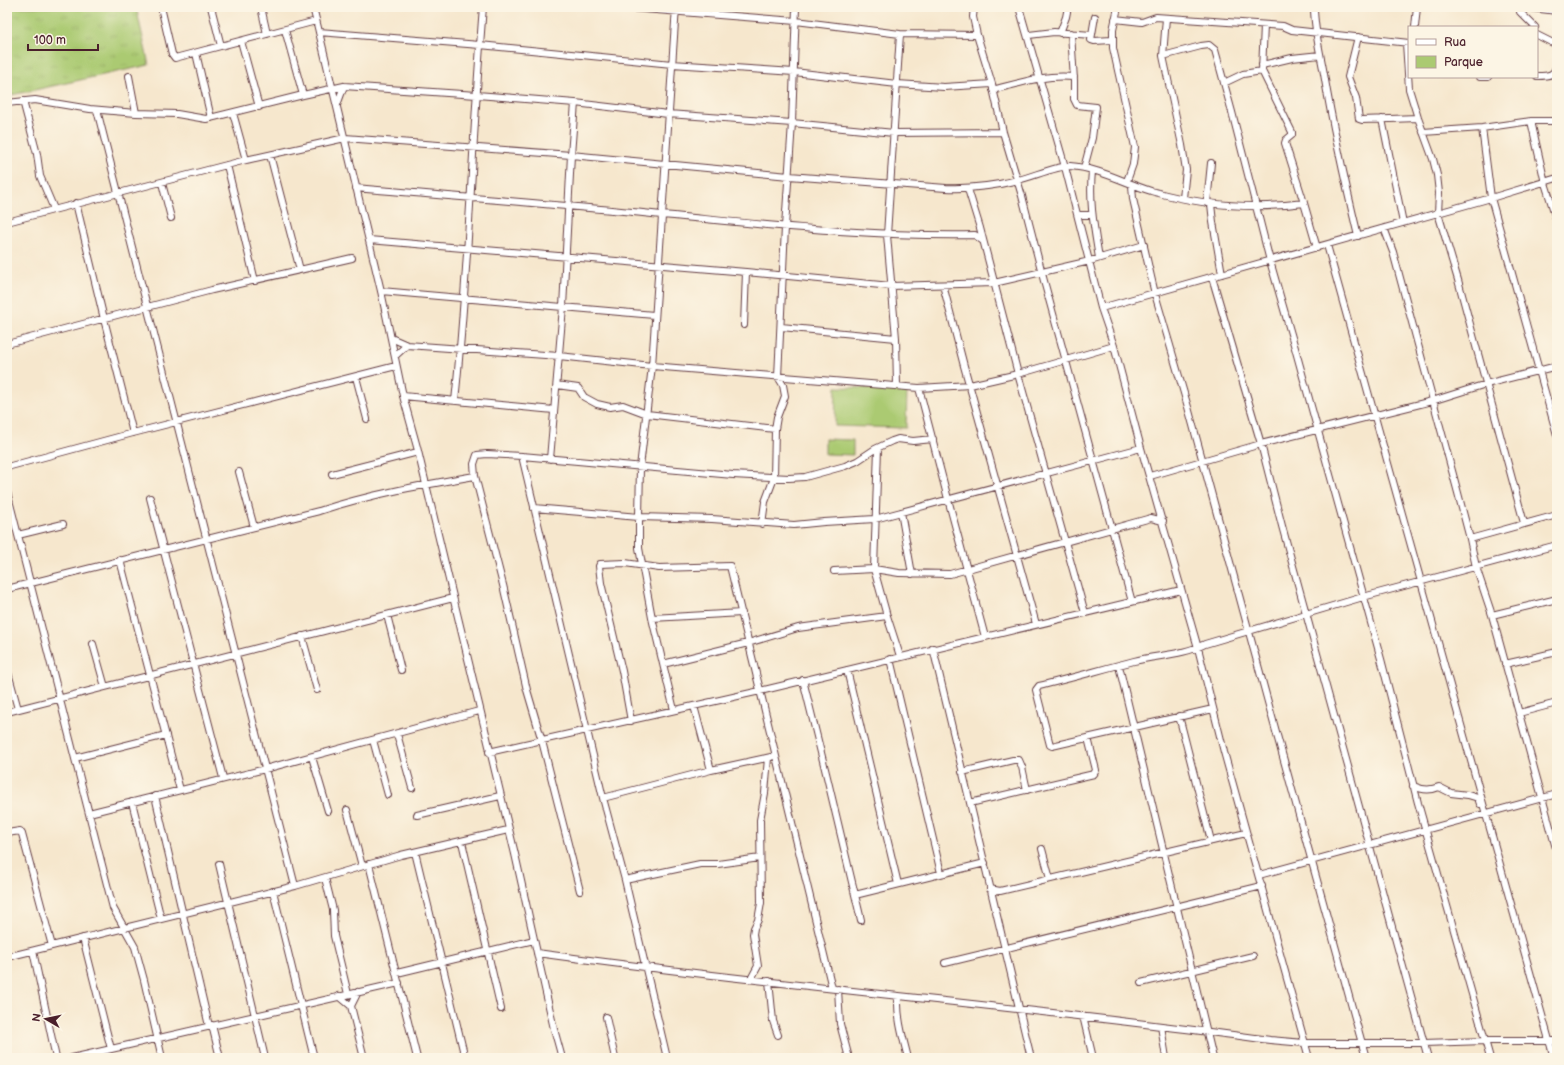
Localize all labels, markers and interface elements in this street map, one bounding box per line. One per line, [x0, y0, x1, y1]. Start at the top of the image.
scale bar [28, 26, 98, 52]
legend [1408, 26, 1538, 78]
text: 100 m [34, 33, 66, 48]
text: Rua [1444, 35, 1466, 50]
text: Parque [1444, 55, 1483, 70]
north arrow [26, 999, 66, 1039]
text: N [30, 1012, 44, 1023]

